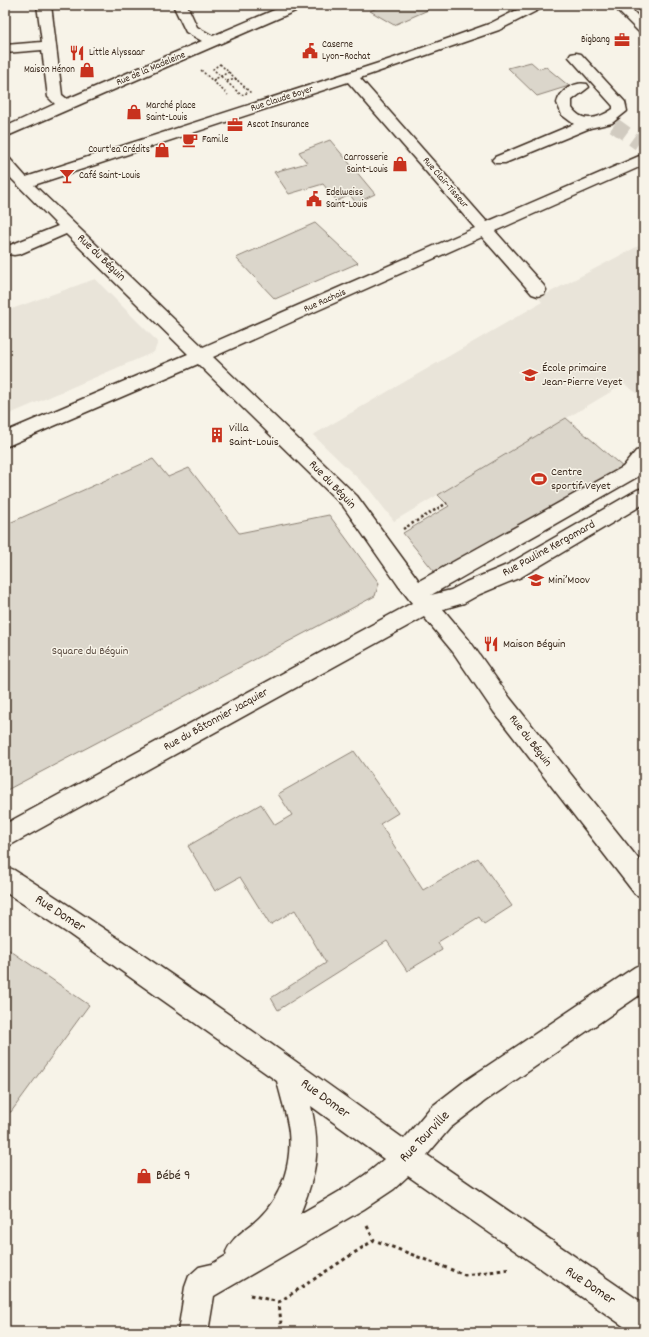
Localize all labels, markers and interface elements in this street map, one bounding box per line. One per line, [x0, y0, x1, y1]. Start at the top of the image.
office icon: Bigbang [613, 31, 631, 49]
place label: Bigbang [581, 33, 610, 47]
place label: Caserne Lyon–Rochat [322, 38, 371, 64]
public building icon: Caserne Lyon–Rochat [301, 42, 319, 60]
restaurant icon: Little Alyssaar [68, 44, 86, 62]
place label: Little Alyssaar [89, 46, 145, 60]
street label: Rue de la Madeleine [114, 48, 188, 90]
shop icon: Maison Hénon [78, 61, 96, 79]
place label: Maison Hénon [24, 63, 75, 77]
street label: Rue Claude Boyer [249, 82, 315, 116]
place label: Marché place Saint-Louis [146, 99, 196, 125]
shop icon: Marché place Saint-Louis [125, 103, 143, 121]
office icon: Ascot Insurance [226, 116, 244, 134]
place label: Ascot Insurance [247, 118, 309, 132]
cafe icon: Fami.le [181, 131, 199, 149]
place label: Fami.le [202, 133, 229, 147]
shop icon: Court'ea Crédits [153, 141, 171, 159]
place label: Court'ea Crédits [88, 143, 150, 157]
place label: Carrosserie Saint-Louis [344, 151, 389, 177]
street label: Rue Clair-Tisseur [419, 154, 471, 212]
shop icon: Carrosserie Saint-Louis [391, 155, 409, 173]
bar icon: Café Saint-Louis [58, 167, 76, 185]
place label: Café Saint-Louis [79, 169, 140, 183]
place label: Edelweiss Saint-Louis [326, 186, 368, 212]
public building icon: Edelweiss Saint-Louis [305, 190, 323, 208]
street label: Rue du Béguin [73, 230, 129, 286]
street label: Rue Rachais [302, 286, 348, 316]
place label: École primaire Jean-Pierre Veyet [542, 360, 623, 391]
school or university icon: École primaire Jean-Pierre Veyet [521, 366, 539, 384]
place label: Villa Saint-Louis [229, 420, 279, 451]
building icon: Villa Saint-Louis [208, 426, 226, 444]
street label: Rue du Béguin [304, 457, 360, 513]
place label: Centre sportif Veyet [551, 464, 611, 495]
sports icon: Centre sportif Veyet [530, 470, 548, 488]
street label: Rue Pauline Kergomard [500, 516, 598, 582]
school or university icon: Mini’Moov [527, 571, 545, 589]
place label: Mini’Moov [548, 572, 590, 589]
restaurant icon: Maison Béguin [482, 635, 500, 653]
place label: Maison Béguin [503, 636, 566, 653]
park label: Square du Béguin [52, 643, 129, 660]
street label: Rue du Bâtonnier Jacquier [161, 684, 272, 756]
street label: Rue du Béguin [504, 711, 556, 771]
street label: Rue Domer [31, 890, 90, 938]
street label: Rue Domer [296, 1074, 354, 1124]
street label: Rue Tourville [395, 1107, 455, 1167]
place label: Bébé 9 [156, 1166, 190, 1186]
shop icon: Bébé 9 [135, 1167, 153, 1185]
street label: Rue Domer [561, 1262, 620, 1311]

